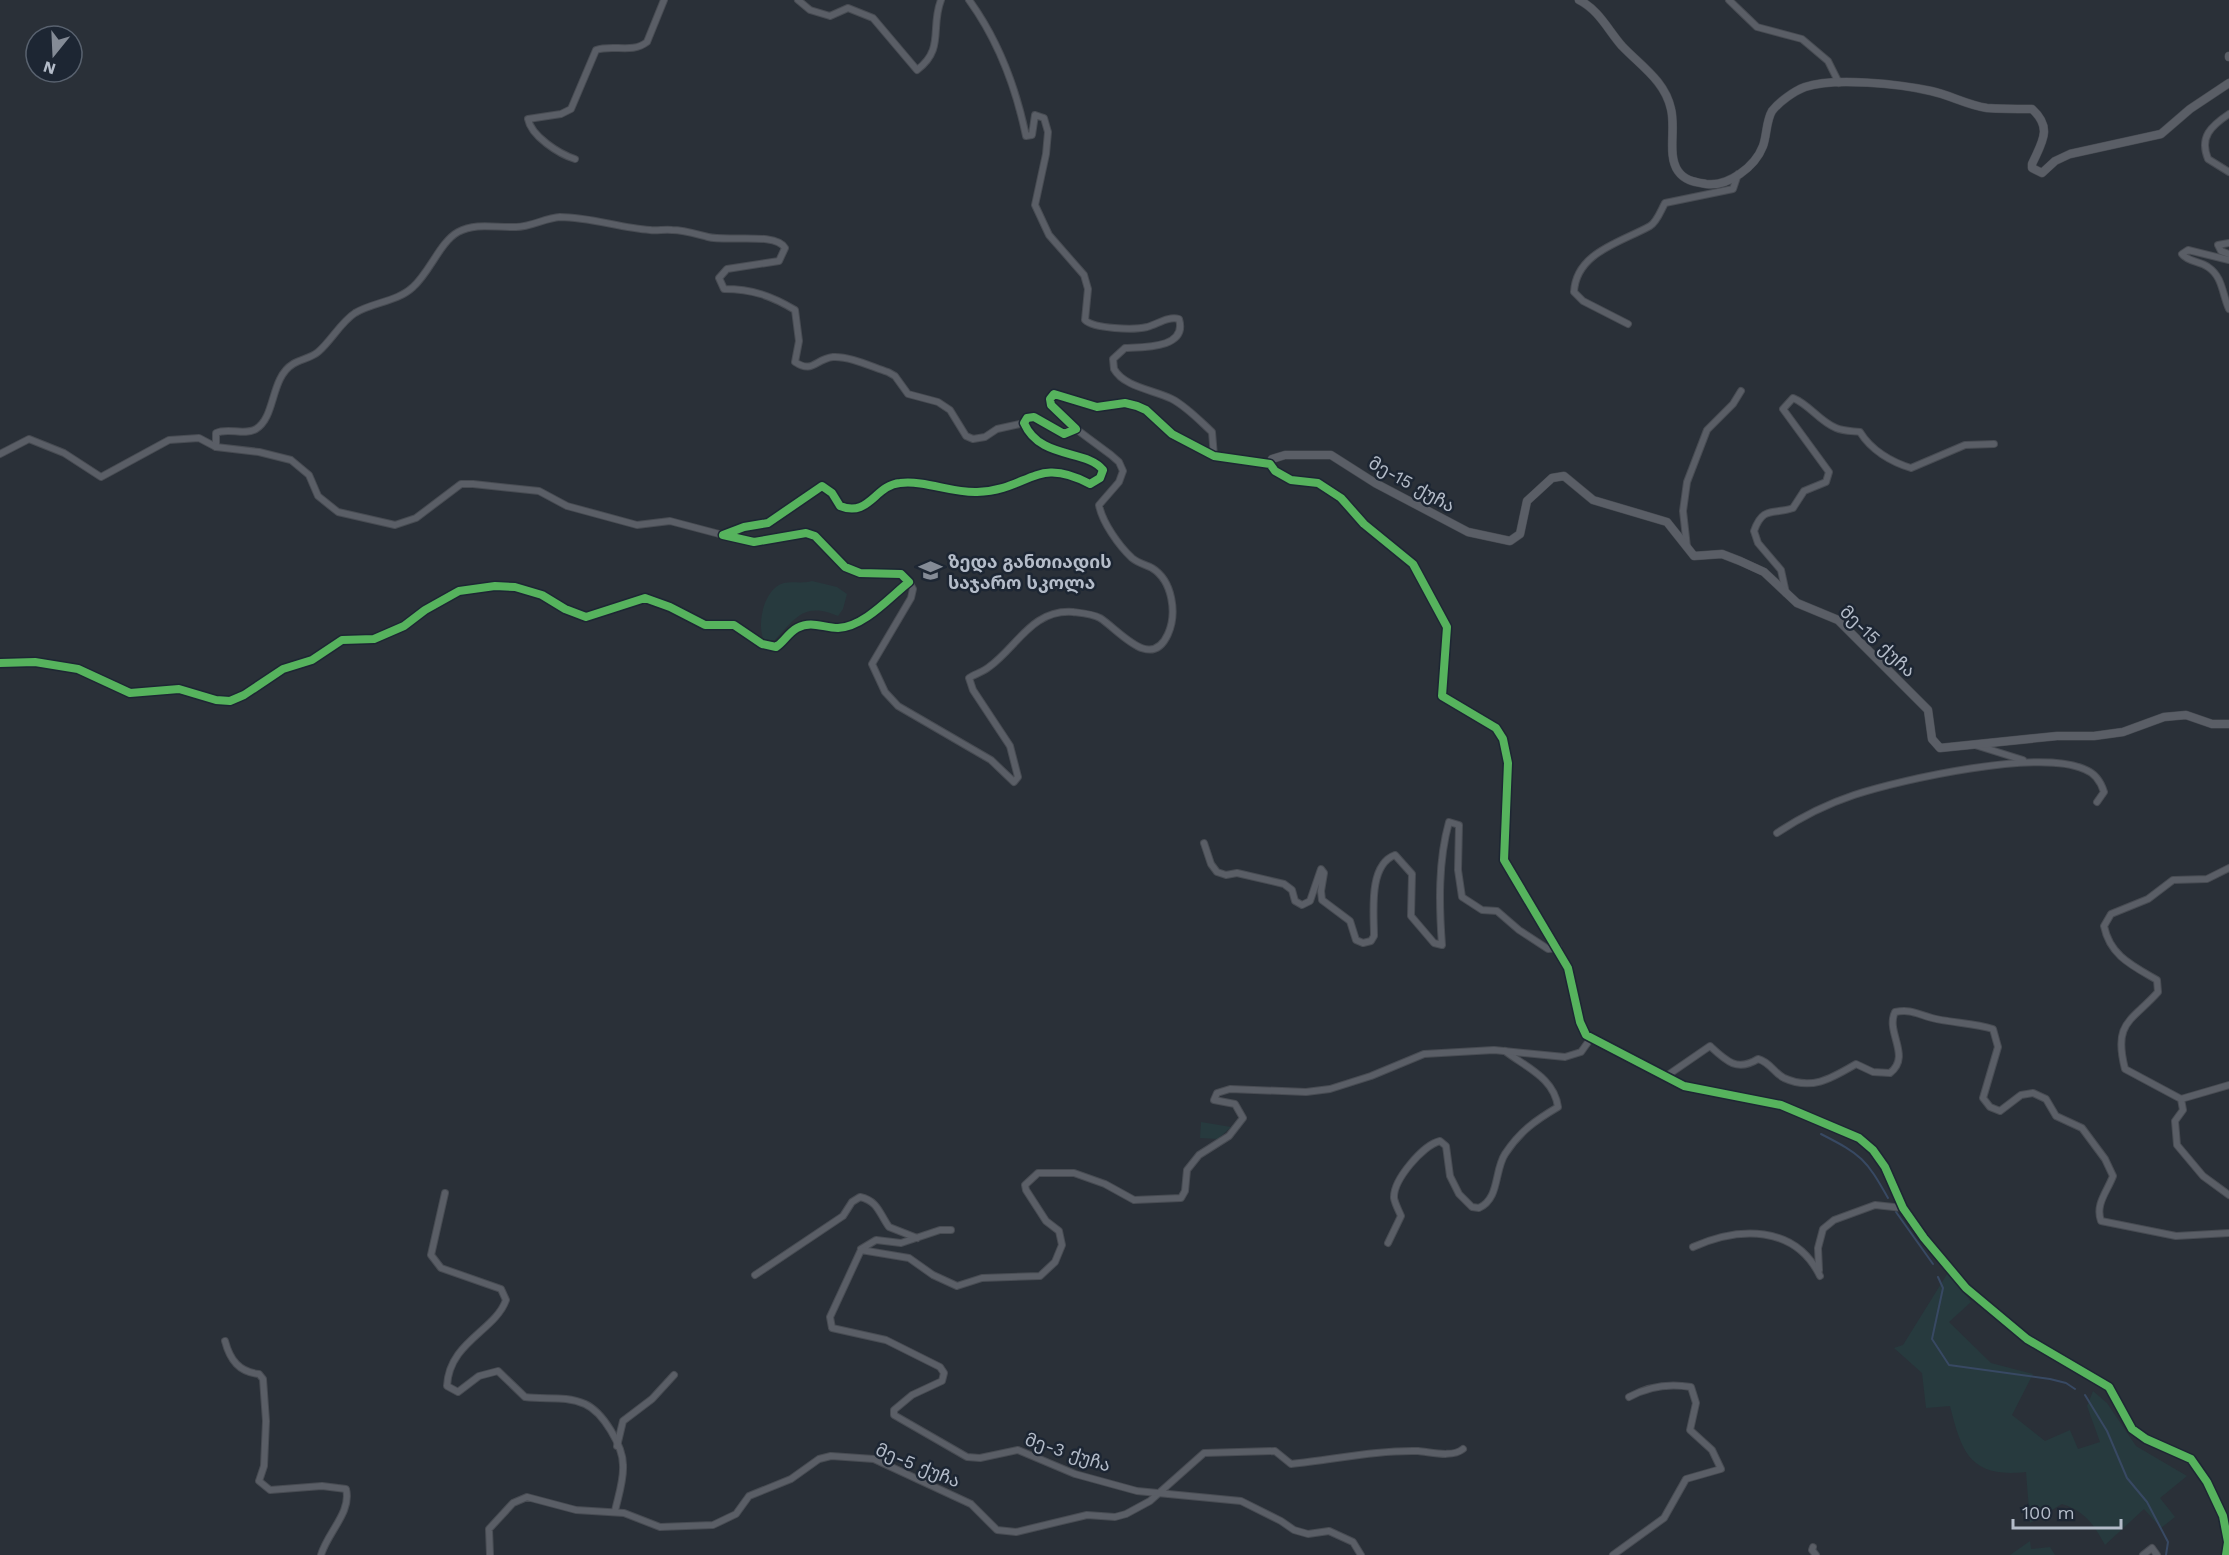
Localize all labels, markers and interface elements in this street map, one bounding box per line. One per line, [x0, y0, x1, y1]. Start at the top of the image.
north arrow [24, 24, 84, 84]
text: N [41, 57, 58, 79]
street label: მე-15 ქუჩა [1365, 452, 1459, 517]
place label: ზედა განთიადის საჯარო სკოლა [948, 551, 1112, 594]
school or university icon: ზედა განთიადის საჯარო სკოლა [917, 558, 943, 584]
street label: მე-15 ქუჩა [1835, 601, 1920, 682]
street label: მე-3 ქუჩა [1022, 1428, 1113, 1477]
street label: მე-5 ქუჩა [872, 1439, 963, 1492]
scale bar [2013, 1492, 2121, 1530]
text: 100 m [2022, 1502, 2075, 1523]

